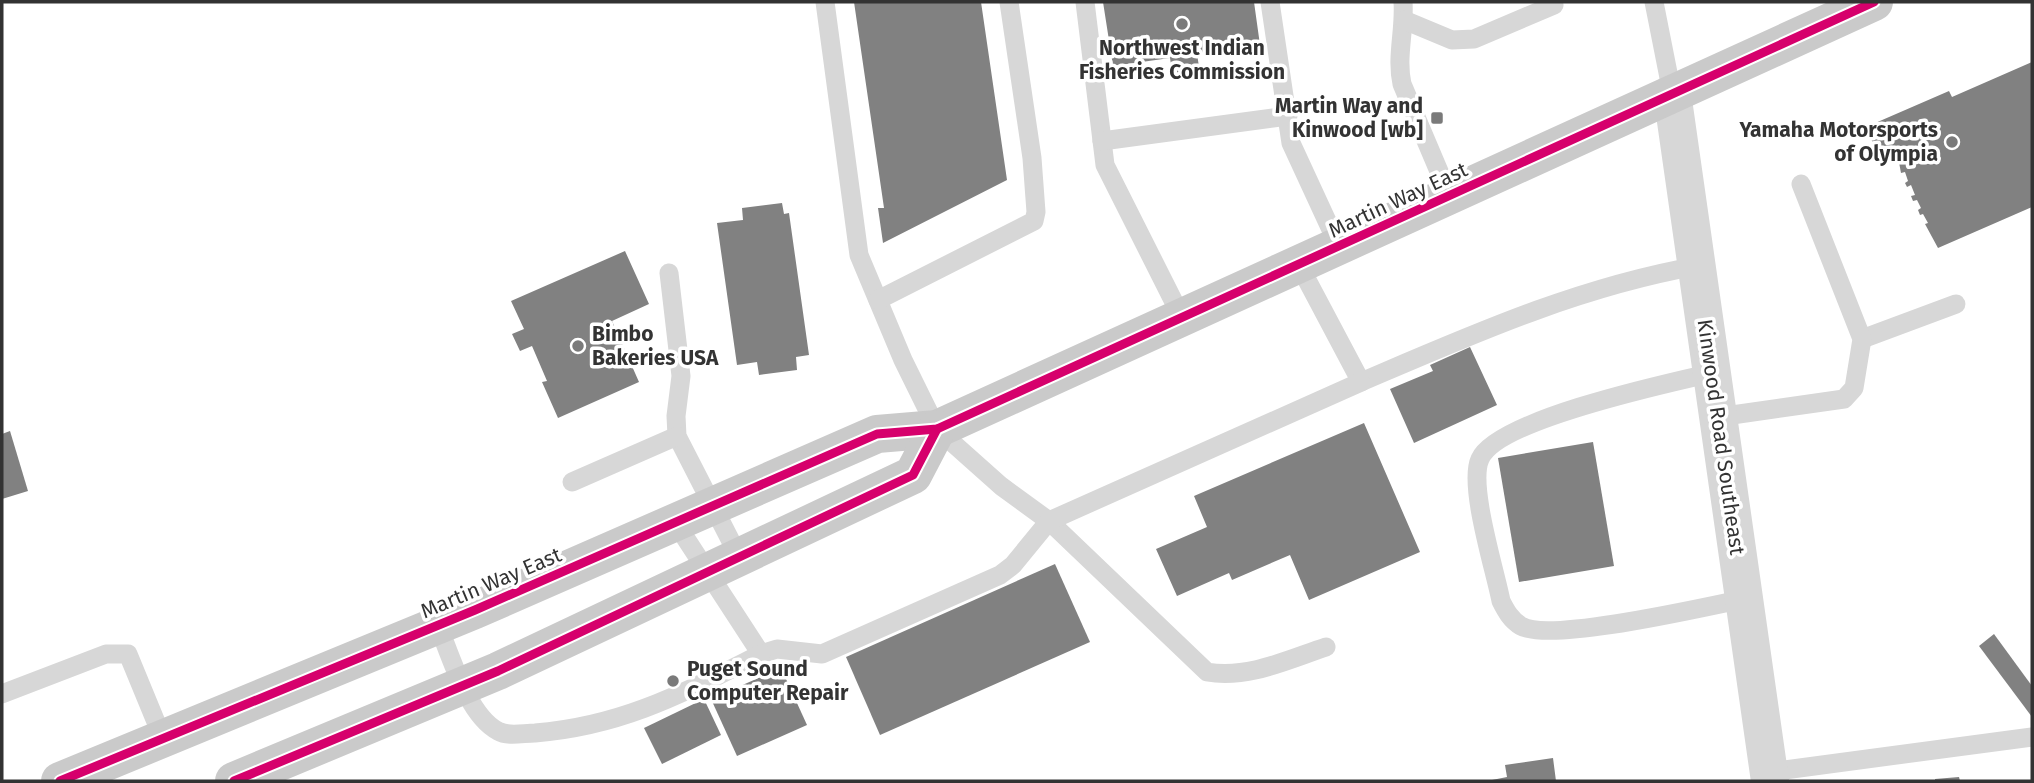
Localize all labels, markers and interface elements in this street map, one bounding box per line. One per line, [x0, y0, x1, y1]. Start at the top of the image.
marker: Northwest Indian Fisheries Commission [1174, 16, 1190, 32]
place label: Northwest Indian Fisheries Commission [1079, 35, 1285, 85]
place label: Martin Way and Kinwood [wb] [1275, 93, 1423, 143]
marker: Martin Way and Kinwood [wb] [1429, 110, 1445, 126]
place label: Yamaha Motorsports of Olympia [1738, 117, 1938, 167]
marker: Yamaha Motorsports of Olympia [1944, 134, 1960, 150]
street label: Martin Way East [1324, 156, 1472, 244]
street label: Kinwood Road Southeast [1692, 317, 1750, 557]
place label: Bimbo Bakeries USA [592, 321, 719, 371]
marker: Bimbo Bakeries USA [570, 338, 586, 354]
street label: Martin Way East [417, 541, 566, 624]
place label: Puget Sound Computer Repair [687, 656, 849, 706]
marker: Puget Sound Computer Repair [665, 673, 681, 689]

